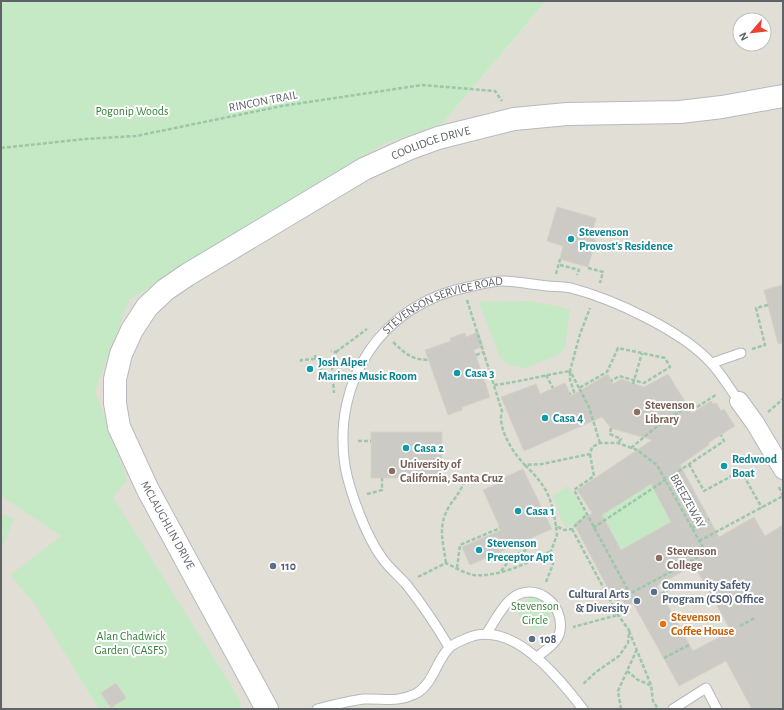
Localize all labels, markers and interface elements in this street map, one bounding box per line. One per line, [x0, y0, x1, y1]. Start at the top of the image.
north arrow [732, 12, 772, 52]
text: N [737, 30, 750, 42]
street label: RINCON TRAIL [228, 88, 298, 114]
park label: Pogonip Woods [95, 105, 169, 117]
street label: COOLIDGE DRIVE [389, 124, 471, 162]
place label: Stevenson Provost's Residence [579, 226, 673, 252]
marker: Stevenson Provost's Residence [566, 234, 576, 244]
street label: STEVENSON SERVICE ROAD [380, 275, 503, 336]
place label: Josh Alper Marines Music Room [318, 356, 417, 382]
marker: Josh Alper Marines Music Room [305, 364, 315, 374]
place label: Casa 3 [465, 367, 494, 379]
marker: Casa 3 [452, 368, 462, 378]
place label: Stevenson Library [645, 399, 695, 426]
marker: Stevenson Library [632, 407, 642, 417]
place label: Casa 4 [553, 412, 583, 424]
marker: Casa 4 [540, 413, 550, 423]
place label: Casa 2 [414, 442, 444, 454]
marker: Casa 2 [401, 443, 411, 453]
place label: Redwood Boat [732, 453, 778, 479]
place label: University of California, Santa Cruz [400, 458, 503, 484]
marker: Redwood Boat [719, 461, 729, 471]
marker: University of California, Santa Cruz [387, 466, 397, 476]
street label: BREEZEWAY [668, 472, 708, 531]
street label: MCLAUGHLIN DRIVE [139, 479, 197, 571]
place label: Casa 1 [526, 505, 555, 517]
marker: Casa 1 [513, 506, 523, 516]
place label: Stevenson Preceptor Apt [487, 537, 553, 563]
marker: Stevenson Preceptor Apt [474, 545, 484, 555]
place label: Stevenson College [667, 545, 717, 571]
marker: Stevenson College [654, 553, 664, 563]
place label: 110 [281, 560, 296, 572]
marker: 110 [268, 561, 278, 571]
place label: Community Safety Program (CSO) Office [662, 579, 764, 606]
marker: Community Safety Program (CSO) Office [649, 587, 659, 597]
place label: Cultural Arts & Diversity [568, 588, 630, 615]
marker: Cultural Arts & Diversity [632, 596, 642, 606]
park label: Stevenson Circle [511, 600, 559, 626]
place label: Stevenson Coffee House [671, 611, 734, 637]
marker: Stevenson Coffee House [658, 619, 668, 629]
park label: Alan Chadwick Garden (CASFS) [94, 630, 168, 656]
place label: 108 [540, 633, 557, 645]
marker: 108 [527, 634, 537, 644]

